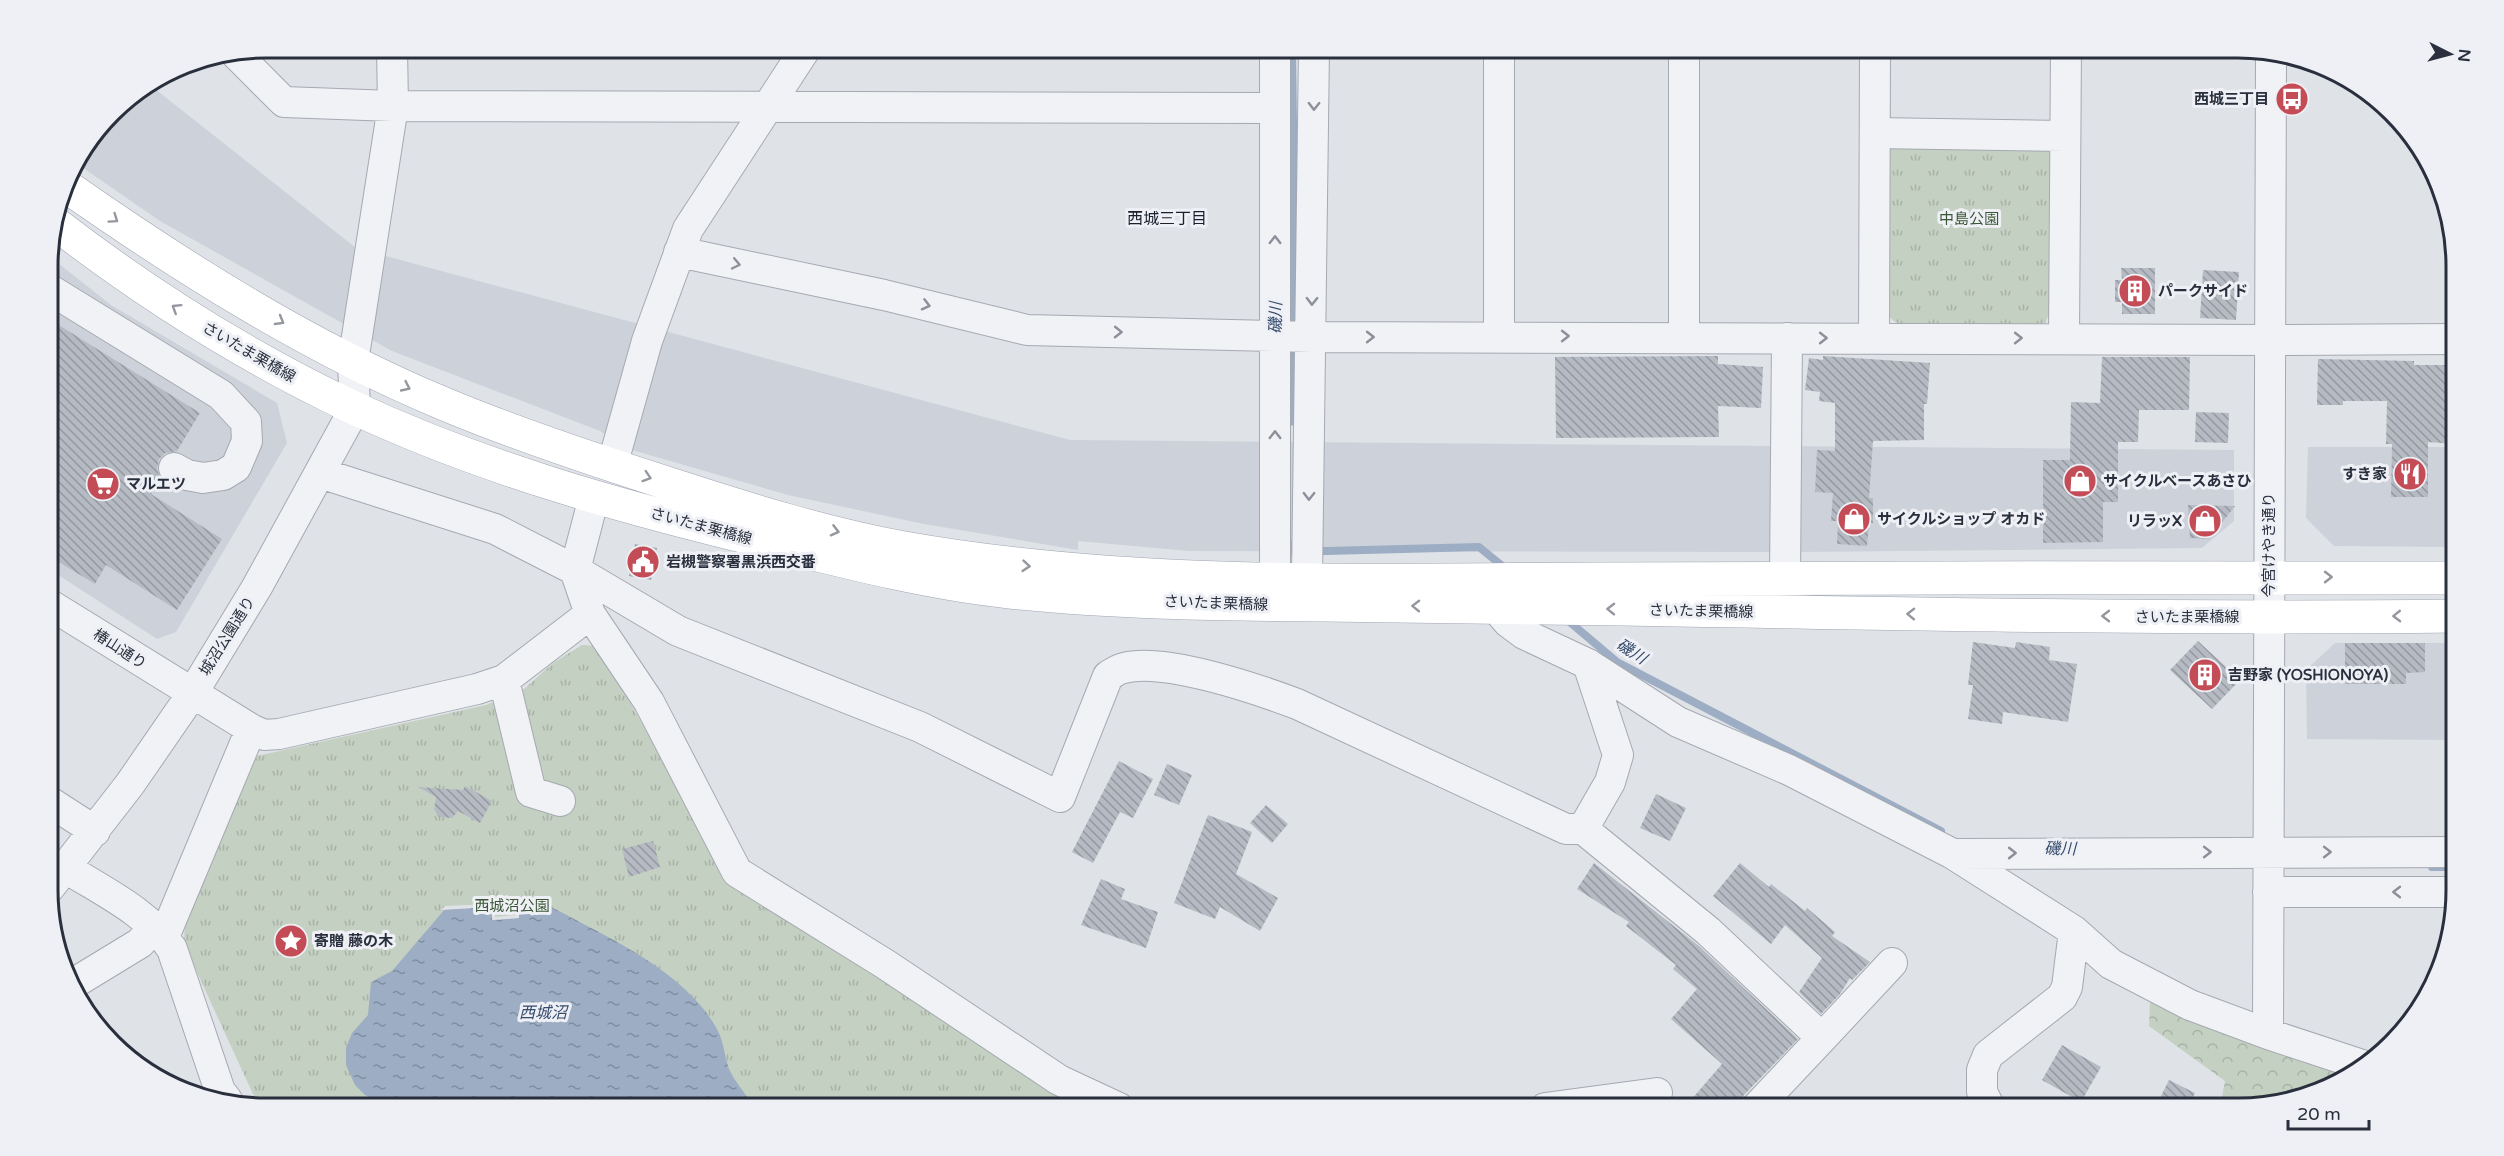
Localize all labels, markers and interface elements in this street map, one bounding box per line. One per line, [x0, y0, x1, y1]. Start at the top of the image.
north arrow [2420, 24, 2480, 84]
text: N [2453, 48, 2475, 63]
bus stop icon: 西城三丁目 [2274, 81, 2310, 117]
place label: 西城三丁目 [2194, 90, 2269, 108]
one-way arrow [1308, 102, 1320, 111]
district label: 西城三丁目 [1127, 209, 1207, 229]
park label: 中島公園 [1939, 210, 1999, 228]
one-way arrow [107, 212, 118, 223]
one-way arrow [1269, 236, 1281, 245]
one-way arrow [731, 256, 741, 269]
building icon: パークサイド [2117, 273, 2153, 309]
place label: パークサイド [2158, 282, 2248, 300]
one-way arrow [1306, 297, 1318, 306]
one-way arrow [921, 298, 931, 311]
water label: 磯川 [1266, 300, 1286, 334]
one-way arrow [172, 304, 182, 316]
one-way arrow [274, 314, 284, 326]
street label: さいたま栗橋線 [199, 318, 299, 386]
one-way arrow [1114, 326, 1123, 339]
one-way arrow [1561, 330, 1570, 342]
one-way arrow [1366, 331, 1375, 343]
one-way arrow [1819, 332, 1828, 344]
one-way arrow [2014, 332, 2023, 344]
one-way arrow [399, 379, 410, 391]
one-way arrow [1269, 431, 1281, 440]
restaurant icon: すき家 [2392, 456, 2428, 492]
shop icon: サイクルベースあさひ [2062, 463, 2098, 499]
place label: すき家 [2342, 465, 2387, 483]
supermarket icon: マルエツ [85, 466, 121, 502]
one-way arrow [641, 470, 652, 482]
place label: サイクルベースあさひ [2103, 472, 2252, 490]
place label: マルエツ [126, 475, 186, 493]
one-way arrow [1303, 492, 1315, 501]
street label: 今宮けやき通り [2260, 492, 2278, 598]
shop icon: サイクルショップ オカド [1836, 501, 1872, 537]
shop icon: リラッX [2187, 503, 2223, 539]
street label: さいたま栗橋線 [648, 504, 754, 548]
place label: サイクルショップ オカド [1877, 510, 2045, 528]
place label: リラッX [2127, 512, 2182, 530]
one-way arrow [829, 524, 839, 537]
public building icon: 岩槻警察署黒浜西交番 [625, 544, 661, 580]
place label: 岩槻警察署黒浜西交番 [666, 553, 816, 571]
one-way arrow [1022, 559, 1031, 572]
one-way arrow [2323, 571, 2332, 583]
street label: さいたま栗橋線 [1163, 592, 1269, 614]
street label: 城沼公園通り [196, 593, 258, 679]
one-way arrow [1411, 600, 1420, 612]
street label: さいたま栗橋線 [1649, 601, 1753, 621]
one-way arrow [1606, 603, 1615, 615]
one-way arrow [1906, 608, 1915, 620]
street label: さいたま栗橋線 [2135, 608, 2239, 626]
one-way arrow [2101, 610, 2110, 622]
one-way arrow [2392, 610, 2401, 622]
street label: 椿山通り [90, 625, 150, 673]
water label: 磯川 [1613, 635, 1652, 670]
building icon: 吉野家 (YOSHIONOYA) [2187, 657, 2223, 693]
place label: 吉野家 (YOSHIONOYA) [2228, 666, 2389, 684]
water label: 磯川 [2044, 839, 2078, 859]
one-way arrow [2202, 846, 2211, 858]
one-way arrow [2322, 846, 2331, 858]
one-way arrow [2007, 847, 2016, 859]
one-way arrow [2393, 886, 2402, 898]
park label: 西城沼公園 [474, 897, 550, 915]
place icon: 寄贈 藤の木 [273, 923, 309, 959]
place label: 寄贈 藤の木 [314, 932, 393, 950]
water label: 西城沼 [519, 1003, 569, 1023]
scale bar [2288, 1093, 2369, 1131]
text: 20 m [2297, 1103, 2341, 1125]

